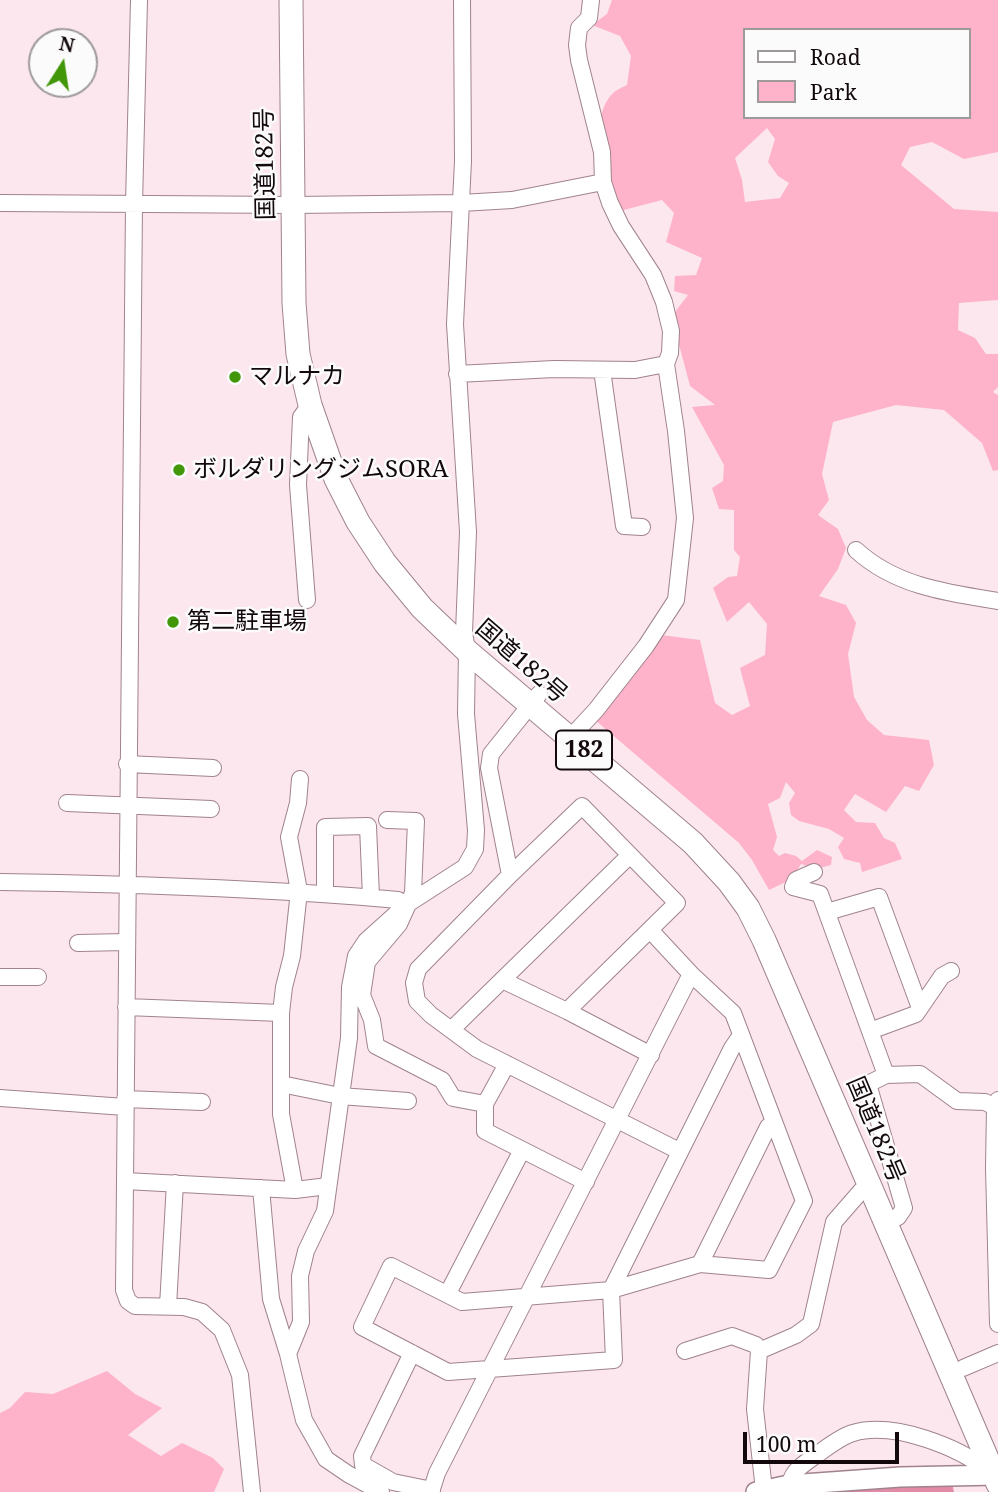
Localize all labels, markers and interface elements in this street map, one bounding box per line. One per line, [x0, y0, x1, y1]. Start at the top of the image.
north arrow [28, 28, 98, 98]
legend [743, 28, 970, 119]
text: N [57, 30, 77, 59]
text: Road [810, 43, 861, 71]
text: Park [810, 78, 857, 106]
street label: 国道182号 [251, 108, 281, 220]
place label: マルナカ [249, 363, 345, 391]
marker: マルナカ [227, 369, 243, 385]
place label: ボルダリングジムSORA [193, 456, 449, 484]
marker: ボルダリングジムSORA [171, 462, 187, 478]
place label: 第二駐車場 [187, 608, 307, 636]
marker: 第二駐車場 [165, 614, 181, 630]
street label: 国道182号 [469, 614, 573, 710]
road number: 182 [556, 730, 612, 770]
street label: 国道182号 [840, 1073, 910, 1187]
scale bar [746, 1418, 902, 1462]
text: 100 m [756, 1430, 817, 1458]

